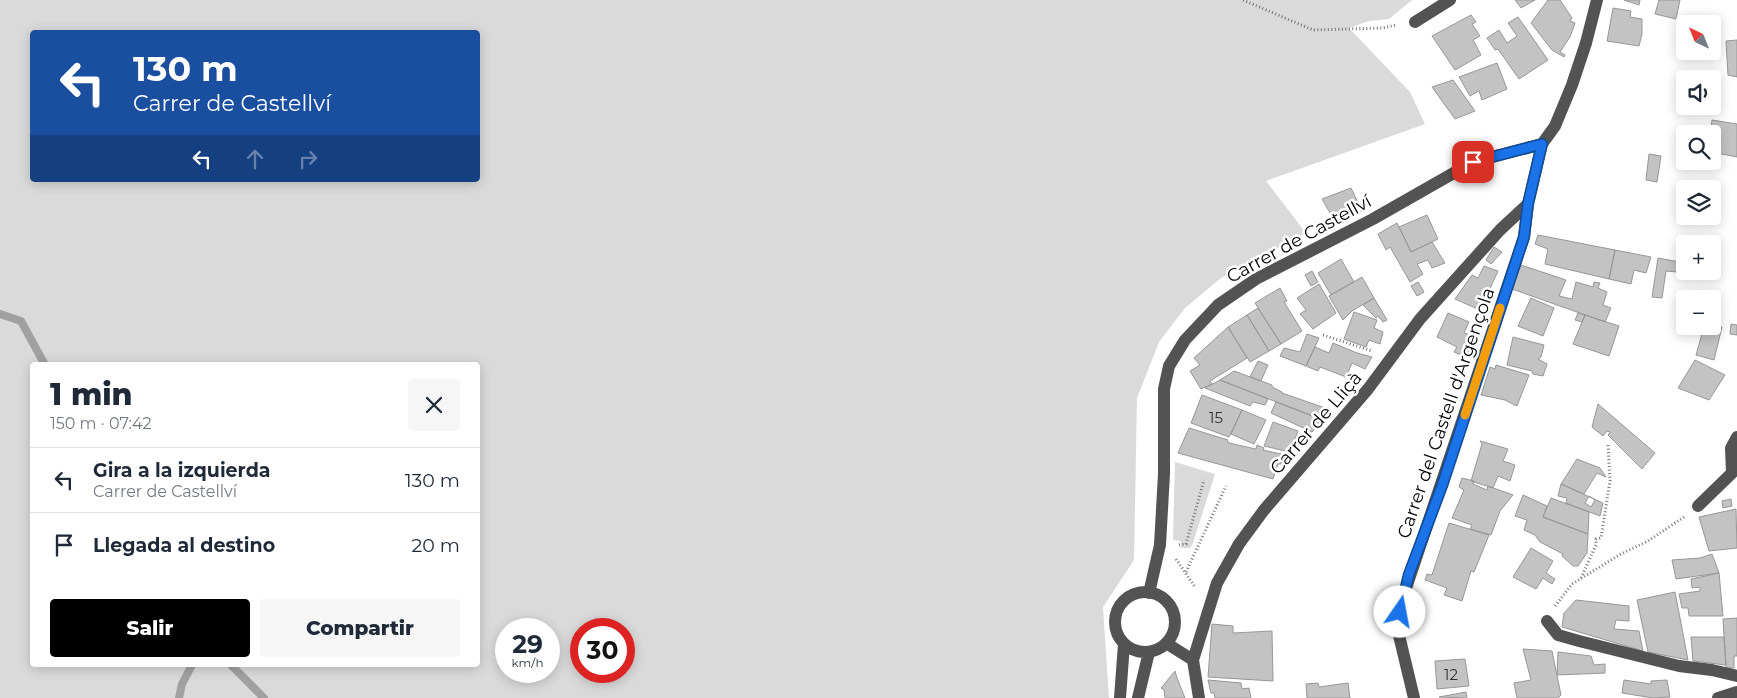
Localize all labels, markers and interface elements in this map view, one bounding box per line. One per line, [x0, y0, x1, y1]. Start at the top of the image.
north arrow [1676, 15, 1721, 60]
map controls [1676, 15, 1721, 335]
text: 130 m [133, 47, 238, 90]
icon: left [50, 50, 115, 115]
button: sound [1676, 70, 1721, 115]
text: Carrer de Castellví [133, 90, 331, 117]
button: search [1676, 125, 1721, 170]
pin [1452, 141, 1494, 183]
icon: left [188, 145, 216, 173]
icon: ahead [241, 145, 269, 173]
icon: right [294, 145, 322, 173]
icon: arrive [1459, 148, 1487, 176]
button: layers [1676, 180, 1721, 225]
street label: Carrer de Castellví [1223, 190, 1376, 288]
button: + [1676, 235, 1721, 280]
street label: Carrer del Castell d'Argençola [1393, 285, 1499, 541]
button: − [1676, 290, 1721, 335]
street label: Carrer de Lliçà [1265, 367, 1367, 479]
text: 1 min [50, 376, 133, 413]
button: close [408, 379, 460, 431]
house number: 15 [1209, 408, 1223, 427]
text: 150 m · 07:42 [50, 414, 152, 433]
text: Gira a la izquierda [93, 459, 271, 482]
icon: left [50, 466, 78, 494]
text: 130 m [405, 469, 460, 492]
text: Carrer de Castellví [93, 482, 237, 501]
icon: arrive [50, 531, 78, 559]
text: Llegada al destino [93, 534, 275, 557]
text: 20 m [412, 534, 460, 557]
position arrow [1373, 585, 1425, 637]
button: Salir [50, 599, 250, 657]
button: Compartir [260, 599, 460, 657]
speed limit sign: 30 [570, 618, 635, 683]
text: 29 [512, 629, 543, 659]
text: km/h [511, 655, 544, 670]
house number: 12 [1444, 665, 1458, 684]

